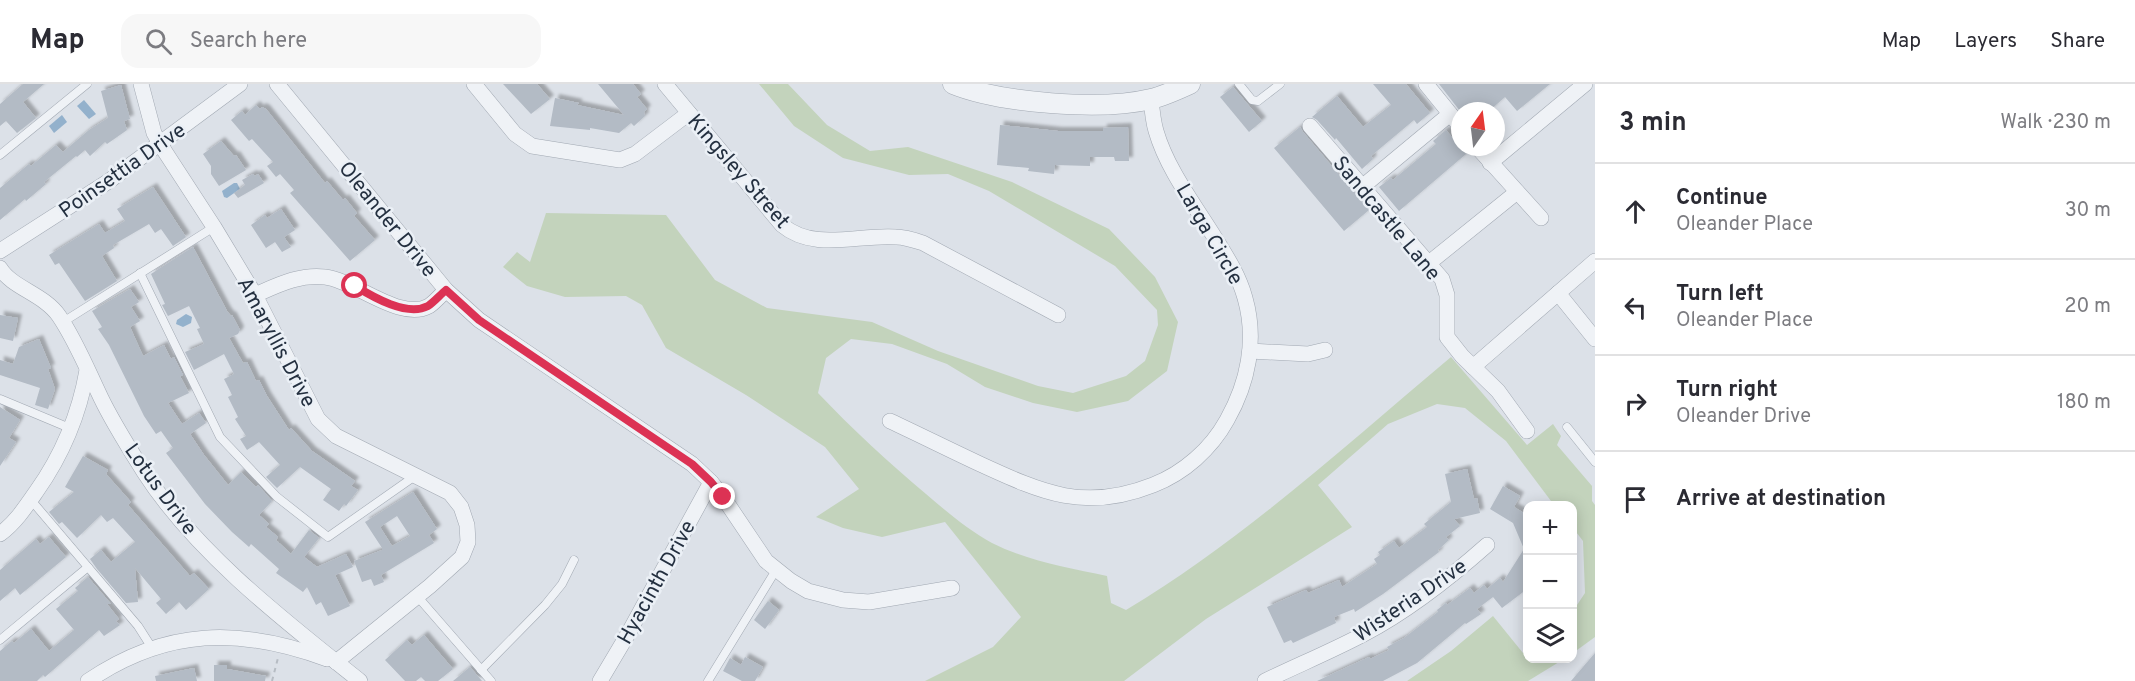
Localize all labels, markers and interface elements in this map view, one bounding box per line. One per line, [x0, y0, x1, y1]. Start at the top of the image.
search box [121, 14, 541, 68]
text: Map [30, 23, 85, 59]
icon: search [142, 25, 175, 58]
text: Search here [190, 28, 307, 55]
text: Map [1882, 28, 1921, 55]
text: Layers [1954, 28, 2017, 55]
text: Share [2050, 28, 2105, 55]
north arrow [1451, 102, 1505, 156]
text: 3 min [1619, 107, 1687, 140]
street label: Kingsley Street [681, 109, 795, 235]
text: Walk · 230 m [2000, 110, 2111, 136]
street label: Poinsettia Drive [54, 117, 192, 225]
street label: Sandcastle Lane [1326, 151, 1446, 287]
street label: Oleander Drive [332, 156, 442, 283]
street label: Larga Circle [1169, 179, 1249, 290]
text: Continue [1676, 185, 1767, 212]
icon: ahead [1619, 195, 1652, 228]
text: 30 m [2065, 198, 2111, 224]
text: Oleander Place [1676, 212, 1813, 238]
route start [341, 272, 367, 298]
street label: Amaryllis Drive [230, 273, 321, 413]
text: Turn left [1676, 281, 1764, 308]
icon: left [1619, 291, 1652, 324]
text: 20 m [2064, 294, 2111, 320]
text: Oleander Place [1676, 308, 1813, 334]
text: Turn right [1676, 377, 1778, 404]
icon: right [1619, 387, 1652, 420]
text: 180 m [2057, 390, 2111, 416]
text: Oleander Drive [1676, 404, 1811, 430]
street label: Lotus Drive [117, 439, 202, 541]
route end [709, 483, 735, 509]
icon: arrive [1619, 483, 1652, 516]
text: Arrive at destination [1676, 486, 1886, 513]
map controls [1523, 501, 1577, 663]
button: + [1523, 501, 1577, 555]
street label: Hyacinth Drive [612, 516, 703, 650]
street label: Wisteria Drive [1349, 553, 1473, 649]
button: − [1523, 555, 1577, 609]
button: layers [1523, 609, 1577, 663]

